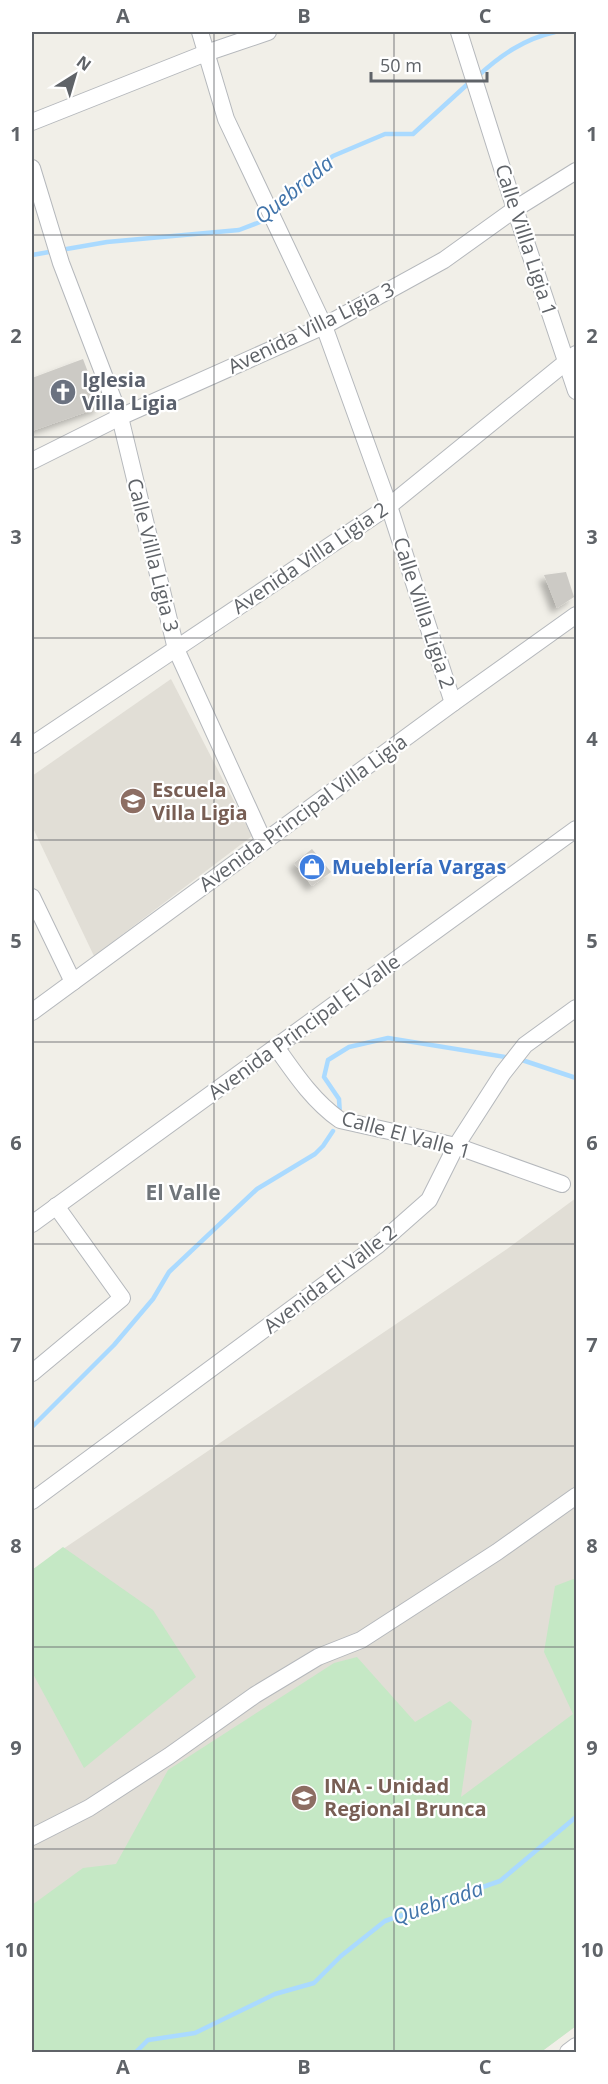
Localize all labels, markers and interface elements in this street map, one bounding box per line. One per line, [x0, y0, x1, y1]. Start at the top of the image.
text: A [116, 2, 130, 29]
text: B [297, 2, 311, 29]
text: C [479, 2, 492, 29]
north arrow [45, 45, 105, 105]
scale bar [371, 45, 486, 83]
text: N [72, 50, 96, 76]
text: 50 m [380, 53, 422, 77]
text: 1 [10, 120, 22, 147]
text: 1 [586, 120, 598, 147]
water label: Quebrada [248, 149, 339, 230]
street label: Calle Villla Ligia 1 [489, 161, 564, 319]
street label: Avenida Villa Ligia 3 [223, 275, 399, 380]
text: 2 [10, 322, 22, 349]
text: 2 [586, 322, 598, 349]
place label: Iglesia Villa Ligia [82, 366, 177, 416]
church icon: Iglesia Villa Ligia [48, 377, 78, 407]
street label: Calle Villla Ligia 3 [121, 475, 186, 635]
street label: Avenida Villa Ligia 2 [227, 495, 393, 620]
text: 3 [10, 523, 22, 550]
text: 3 [586, 523, 598, 550]
street label: Calle Villla Ligia 2 [387, 534, 462, 692]
text: 4 [10, 725, 22, 752]
text: 4 [586, 725, 598, 752]
street label: Avenida Principal Villa Ligia [193, 728, 412, 897]
place label: Escuela Villa Ligia [152, 776, 247, 826]
school or university icon: Escuela Villa Ligia [118, 786, 148, 816]
shop icon: Mueblería Vargas [297, 852, 327, 882]
place label: Mueblería Vargas [332, 853, 506, 880]
text: 5 [10, 927, 22, 954]
text: 5 [586, 927, 598, 954]
street label: Avenida Principal El Valle [202, 948, 405, 1105]
street label: Calle El Valle 1 [339, 1104, 474, 1165]
text: 6 [10, 1129, 22, 1156]
text: 6 [586, 1129, 598, 1156]
district label: El Valle [145, 1178, 221, 1206]
street label: Avenida El Valle 2 [258, 1218, 402, 1339]
text: 7 [10, 1331, 22, 1358]
text: 7 [586, 1331, 598, 1358]
text: 8 [10, 1532, 22, 1559]
text: 8 [586, 1532, 598, 1559]
text: 9 [10, 1734, 22, 1761]
text: 9 [586, 1734, 598, 1761]
place label: INA - Unidad Regional Brunca [324, 1772, 487, 1822]
school or university icon: INA - Unidad Regional Brunca [289, 1783, 319, 1813]
water label: Quebrada [389, 1873, 487, 1931]
text: 10 [5, 1936, 27, 1963]
text: 10 [581, 1936, 603, 1963]
text: A [116, 2053, 130, 2080]
text: B [297, 2053, 311, 2080]
text: C [479, 2053, 492, 2080]

